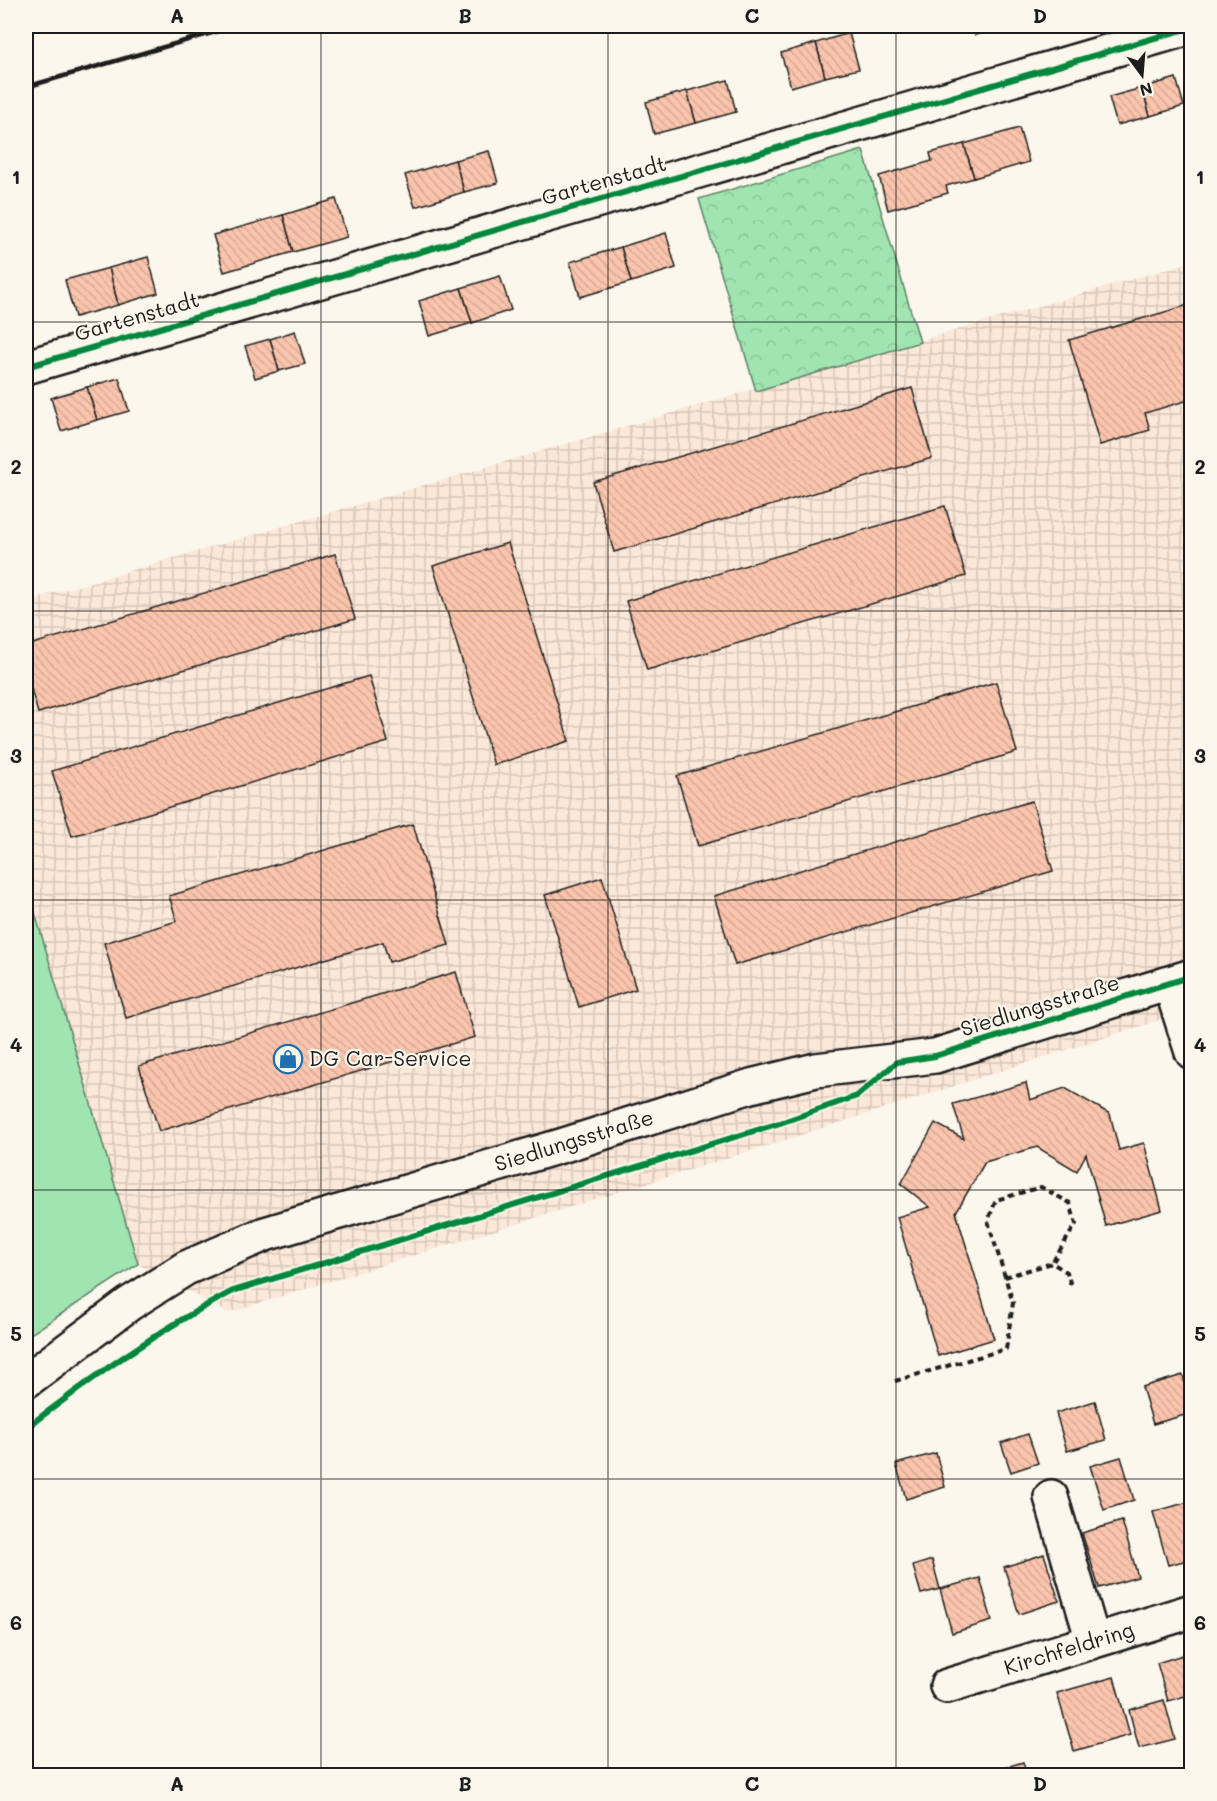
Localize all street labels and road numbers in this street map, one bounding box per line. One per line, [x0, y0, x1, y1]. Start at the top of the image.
street label: Gartenstadt [538, 149, 669, 210]
street label: Gartenstadt [71, 285, 202, 346]
street label: Siedlungsstraße [957, 968, 1122, 1042]
street label: Siedlungsstraße [491, 1103, 656, 1177]
street label: Kirchfeldring [1000, 1615, 1137, 1680]

